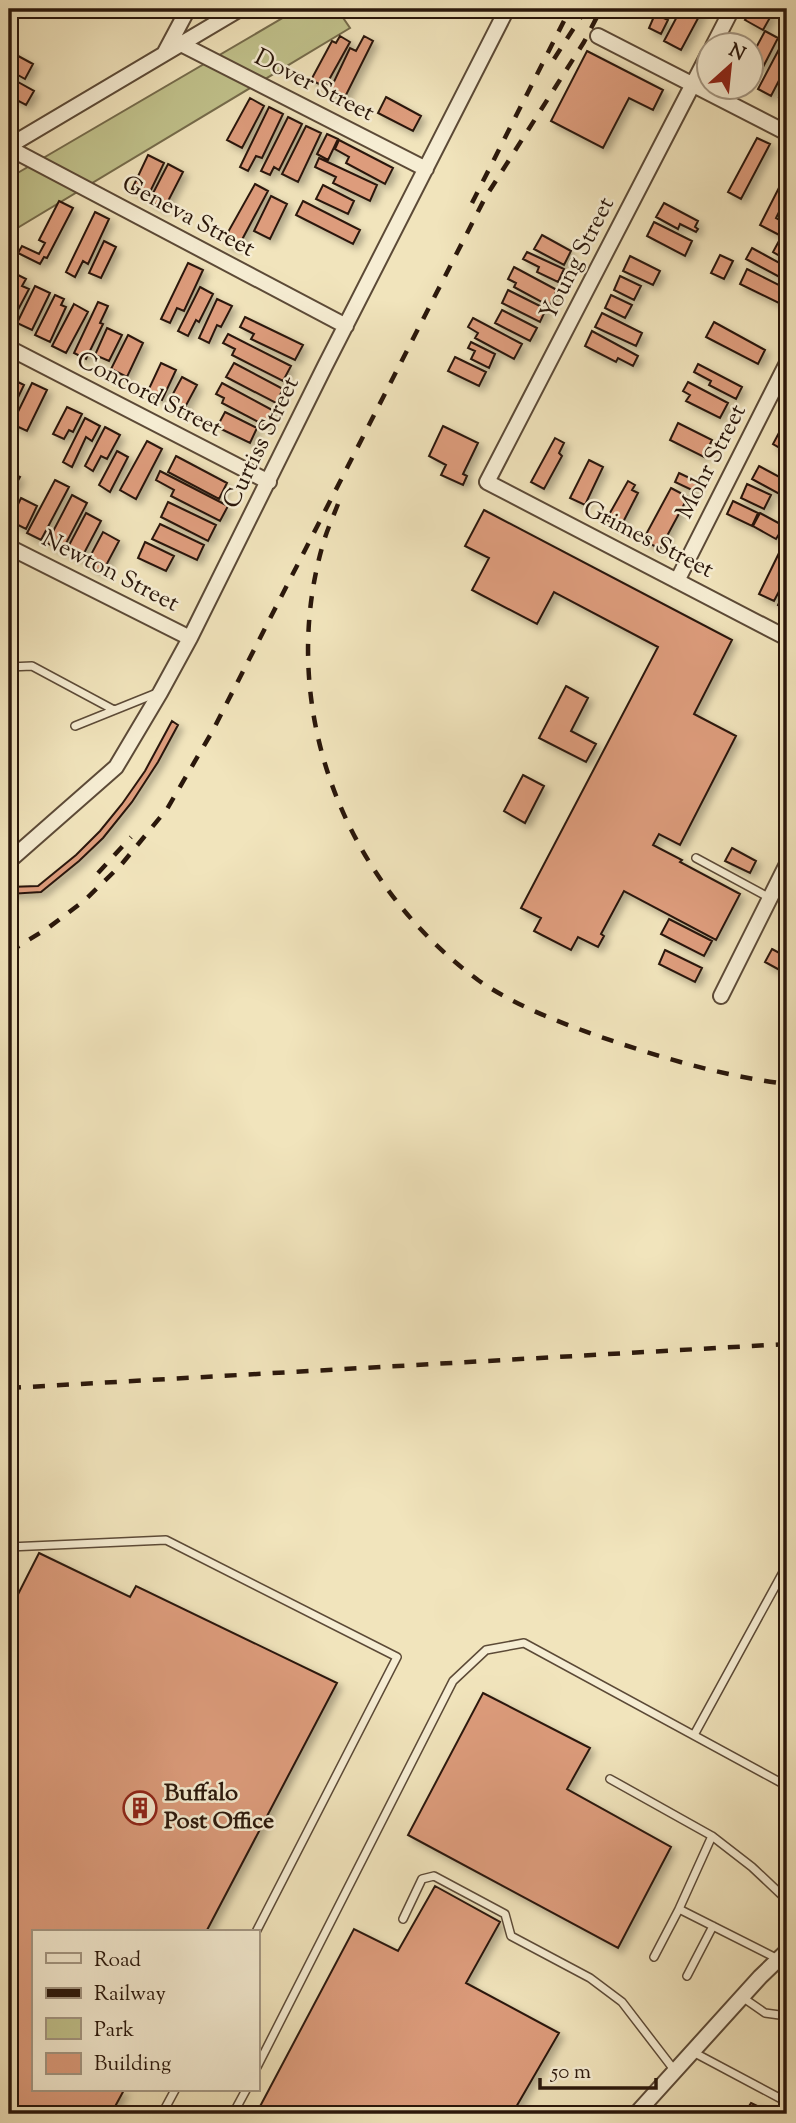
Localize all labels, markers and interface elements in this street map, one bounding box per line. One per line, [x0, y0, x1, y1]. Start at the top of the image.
north arrow [694, 32, 764, 102]
text: N [724, 38, 749, 69]
street label: Dover Street [248, 41, 380, 131]
street label: Geneva Street [115, 168, 261, 266]
street label: Young Street [532, 191, 624, 327]
street label: Concord Street [70, 344, 228, 446]
street label: Curtiss Street [215, 371, 309, 515]
street label: Mohr Street [669, 399, 755, 525]
street label: Grimes Street [577, 492, 719, 588]
street label: Newton Street [35, 523, 185, 621]
place label: Buffalo Post Office [164, 1777, 274, 1839]
building icon: Buffalo Post Office [121, 1789, 159, 1827]
legend [32, 1930, 259, 2092]
text: Road [94, 1946, 141, 1976]
text: Railway [94, 1980, 166, 2010]
text: Park [94, 2016, 135, 2046]
scale bar [540, 2046, 656, 2090]
text: Building [94, 2050, 171, 2080]
text: 50 m [550, 2058, 591, 2088]

